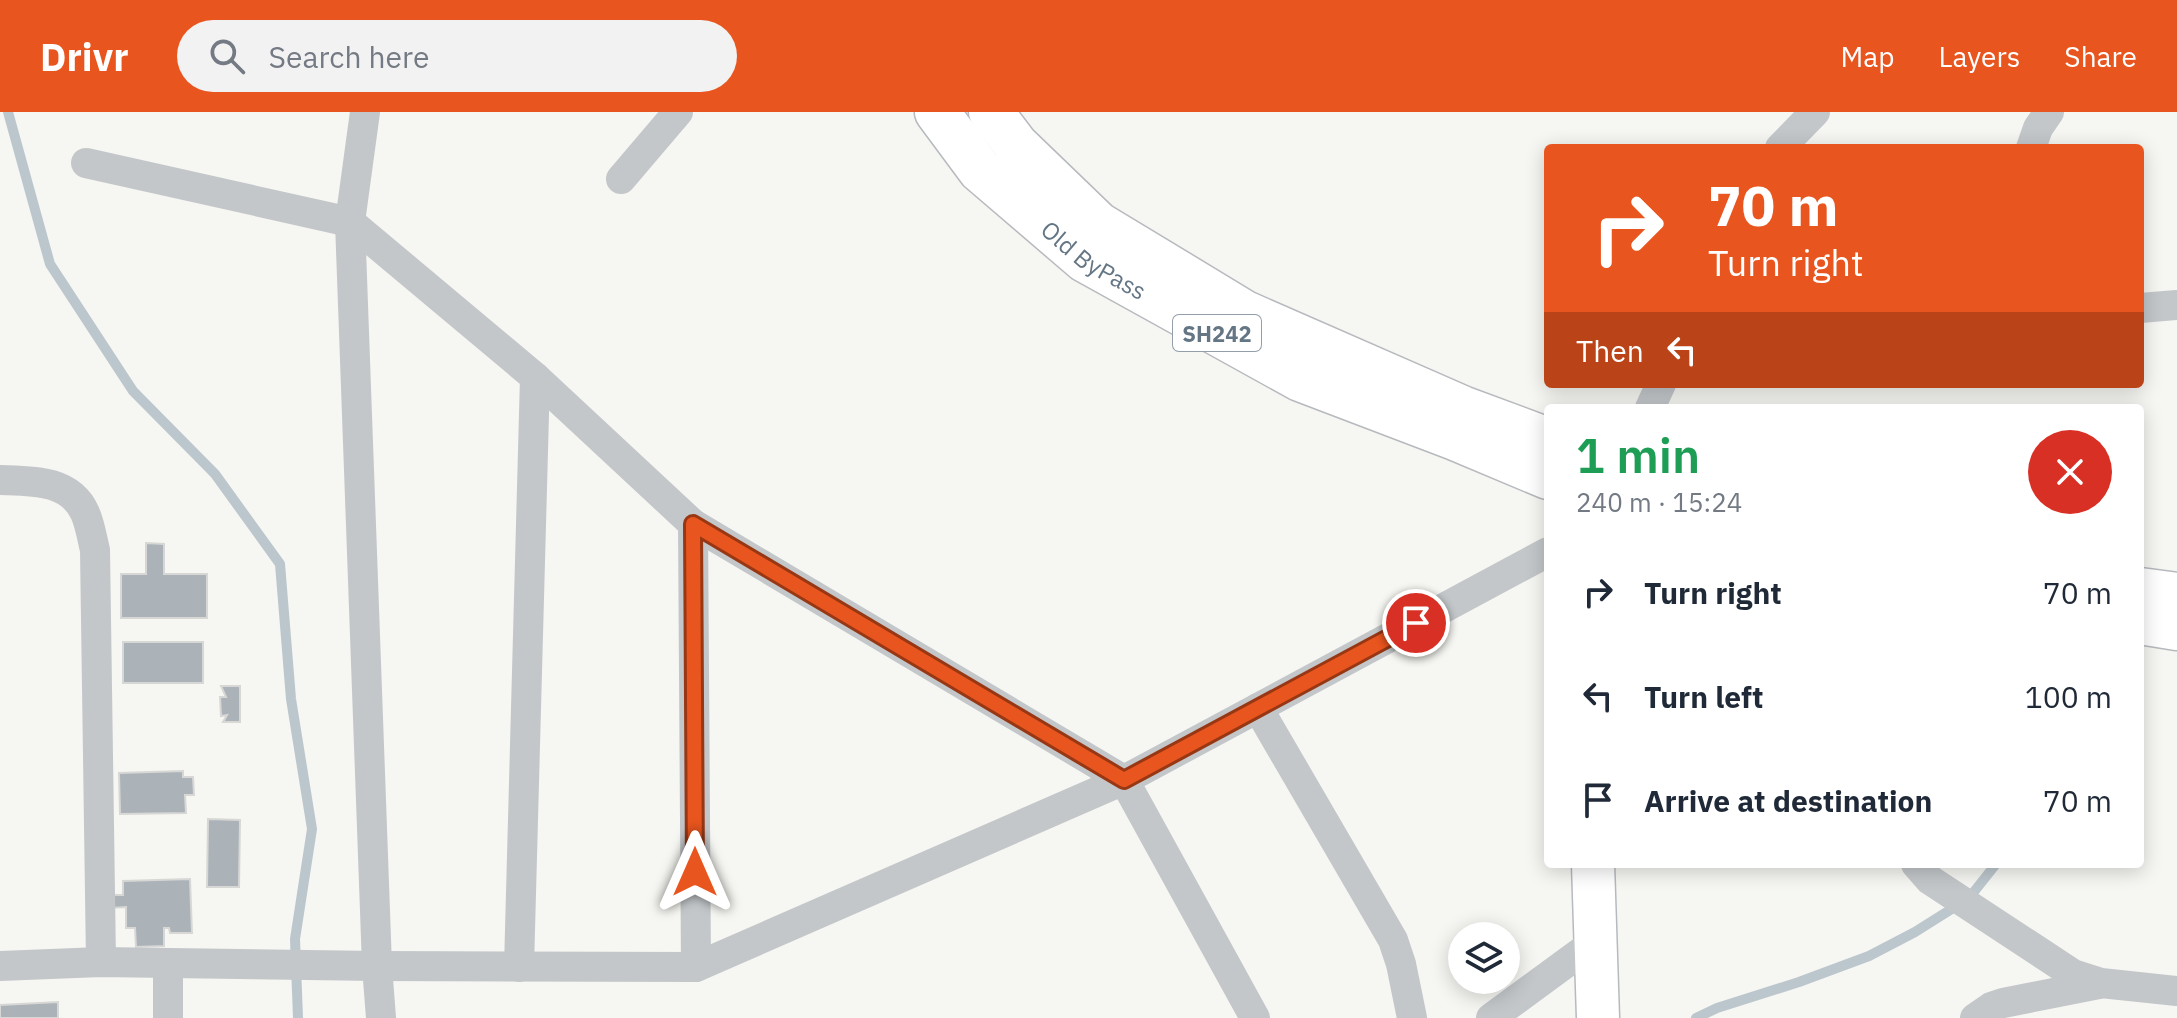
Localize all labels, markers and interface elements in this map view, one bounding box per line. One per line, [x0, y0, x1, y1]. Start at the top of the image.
search box [177, 20, 737, 92]
text: Drivr [40, 32, 129, 81]
icon: search [205, 34, 249, 78]
text: Search here [269, 37, 429, 76]
text: Map [1840, 38, 1894, 75]
text: Layers [1938, 38, 2020, 75]
text: Share [2064, 38, 2137, 75]
text: 70 m [1708, 169, 1838, 241]
icon: right [1576, 176, 1680, 280]
street label: Old ByPass [1034, 213, 1152, 307]
text: Turn right [1708, 239, 1864, 286]
road number: SH242 [1173, 315, 1261, 351]
icon: left [1660, 328, 1704, 372]
text: Then [1576, 331, 1644, 370]
text: 1 min [1576, 424, 1700, 486]
button: close [2028, 430, 2112, 514]
text: 240 m · 15:24 [1576, 485, 1742, 519]
icon: right [1576, 570, 1620, 614]
text: Turn right [1644, 573, 1782, 612]
text: 70 m [2043, 573, 2112, 612]
pin [1382, 589, 1450, 657]
icon: arrive [1394, 601, 1438, 645]
icon: left [1576, 674, 1620, 718]
text: Turn left [1644, 677, 1763, 716]
text: 100 m [2025, 677, 2112, 716]
icon: arrive [1576, 778, 1620, 822]
text: Arrive at destination [1644, 781, 1932, 820]
text: 70 m [2043, 781, 2112, 820]
position arrow [653, 830, 737, 914]
map controls [1448, 922, 1520, 994]
button: layers [1448, 922, 1520, 994]

